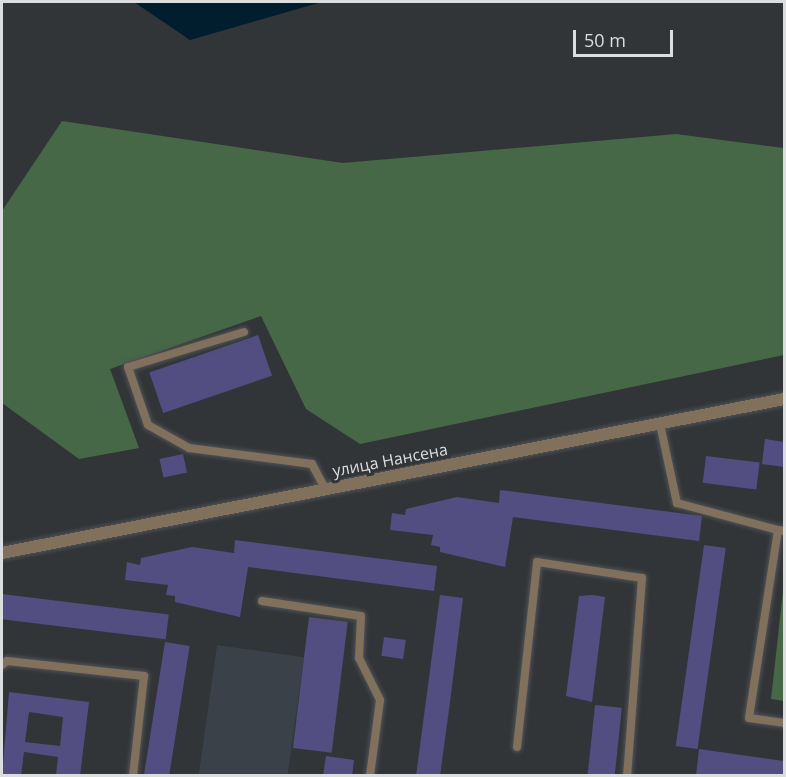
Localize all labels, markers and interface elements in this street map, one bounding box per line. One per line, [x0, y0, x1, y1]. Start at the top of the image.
scale bar [576, 18, 676, 56]
text: 50 m [584, 28, 626, 52]
street label: улица Нансена [331, 439, 449, 481]

